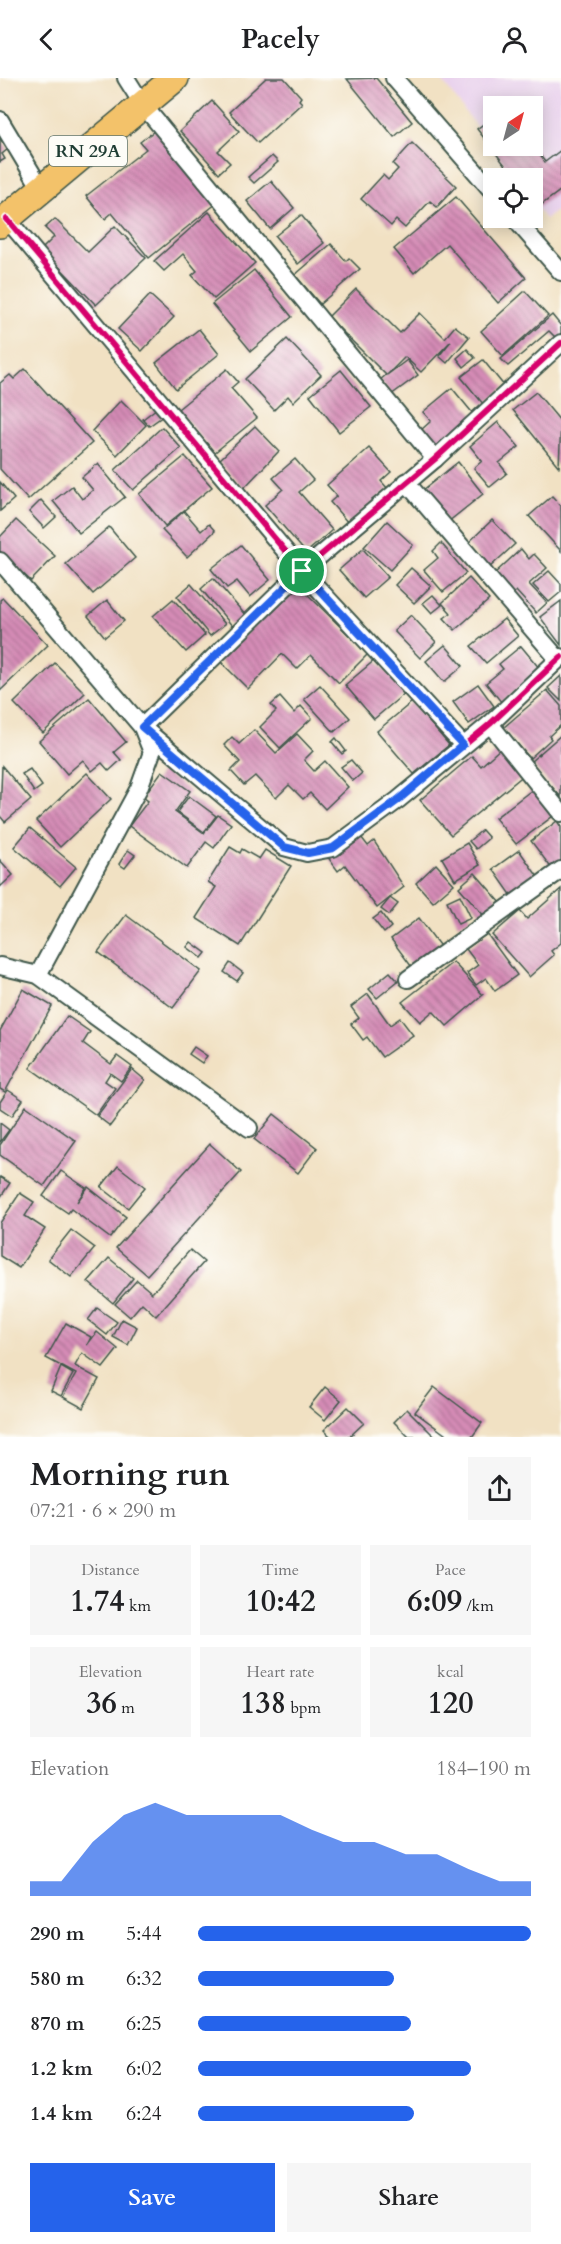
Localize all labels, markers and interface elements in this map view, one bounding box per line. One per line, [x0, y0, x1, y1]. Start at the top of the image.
text: Pacely [241, 21, 320, 58]
icon: back [30, 23, 63, 56]
icon: person [498, 23, 531, 56]
north arrow [483, 96, 543, 156]
map controls [483, 96, 543, 228]
road number: RN 29A [49, 136, 127, 166]
button: locate [483, 168, 543, 228]
pin [276, 545, 327, 596]
icon: arrive [285, 554, 318, 587]
text: Morning run [30, 1452, 230, 1497]
button: share [468, 1457, 531, 1520]
text: 07:21 · 6 × 290 m [30, 1497, 176, 1524]
text: Distance [81, 1559, 140, 1581]
text: Time [262, 1559, 299, 1581]
text: Pace [435, 1559, 466, 1581]
text: 1.74 [70, 1581, 125, 1622]
text: 10:42 [245, 1581, 316, 1622]
text: 6:09 [407, 1581, 462, 1622]
text: km [125, 1595, 151, 1617]
text: /km [462, 1595, 494, 1617]
text: Elevation [79, 1661, 142, 1683]
text: Heart rate [247, 1661, 314, 1683]
text: kcal [437, 1661, 464, 1683]
text: 36 [86, 1683, 117, 1724]
text: 138 [240, 1683, 286, 1724]
text: 120 [427, 1683, 474, 1724]
text: m [117, 1697, 135, 1719]
text: bpm [286, 1697, 321, 1719]
text: Elevation [30, 1755, 109, 1782]
text: 184–190 m [436, 1755, 531, 1782]
text: 290 m [30, 1920, 85, 1947]
text: 5:44 [126, 1920, 162, 1947]
text: 580 m [30, 1965, 85, 1992]
text: 6:32 [126, 1965, 162, 1992]
text: 870 m [30, 2010, 85, 2037]
text: 6:25 [126, 2010, 162, 2037]
text: 1.2 km [30, 2055, 93, 2082]
text: 6:02 [126, 2055, 162, 2082]
text: 1.4 km [30, 2100, 93, 2127]
text: 6:24 [126, 2100, 162, 2127]
button: Save [30, 2163, 275, 2232]
button: Share [287, 2163, 531, 2232]

